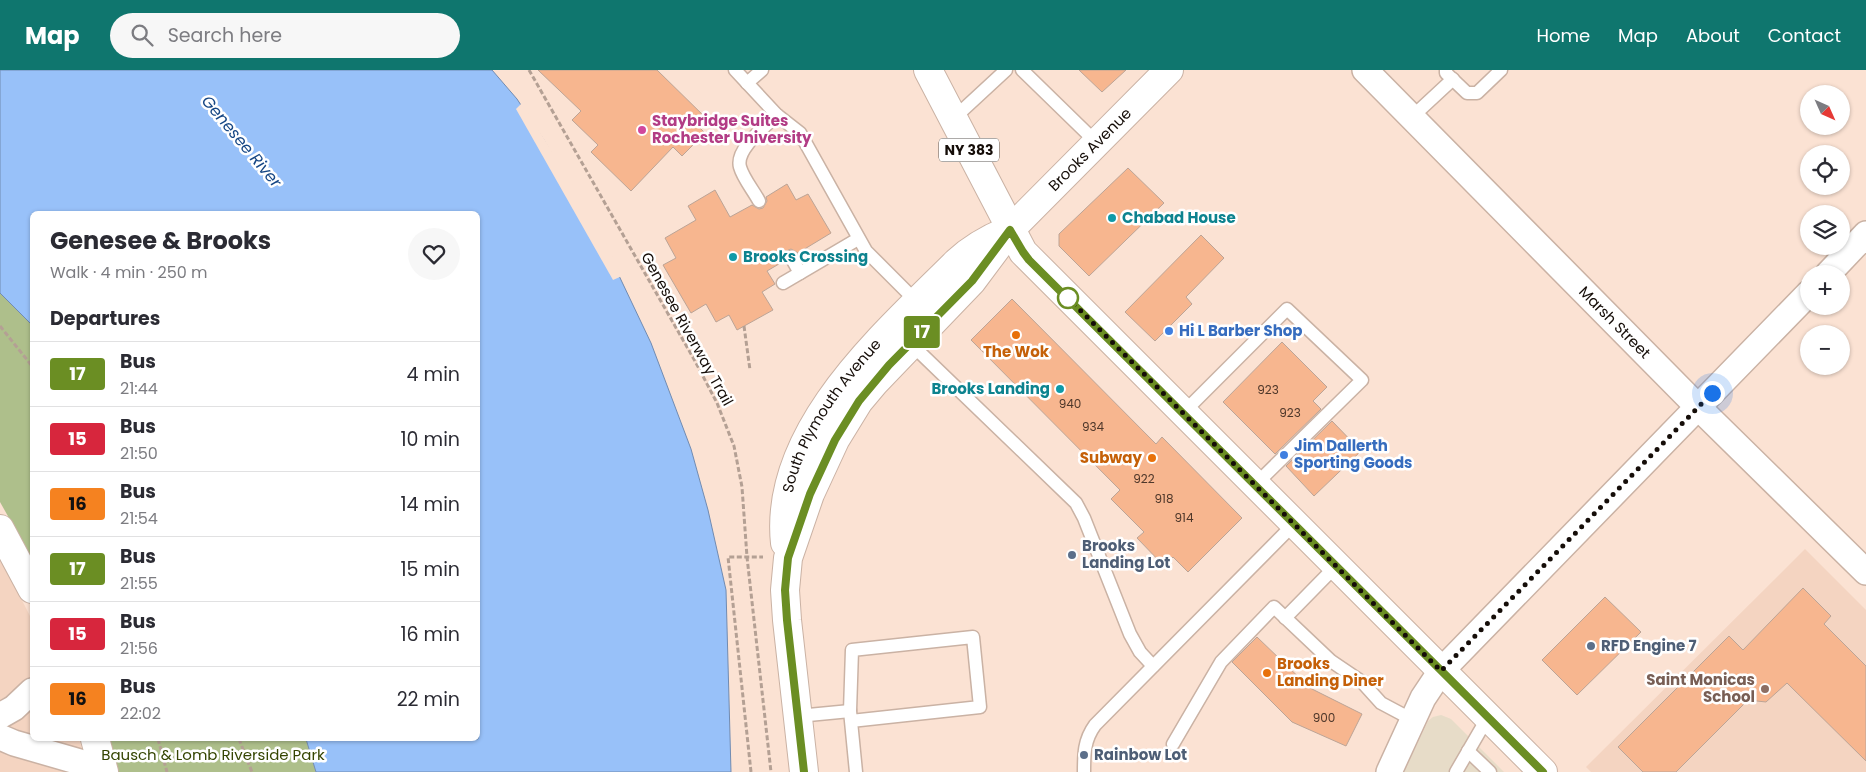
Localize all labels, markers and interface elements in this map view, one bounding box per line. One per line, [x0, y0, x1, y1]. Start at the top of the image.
search box [110, 13, 460, 58]
text: Map [25, 19, 80, 52]
icon: search [128, 21, 156, 49]
text: Search here [168, 22, 282, 49]
text: Home [1536, 23, 1590, 48]
text: Map [1618, 23, 1658, 48]
text: About [1686, 23, 1740, 48]
text: Contact [1768, 23, 1841, 48]
north arrow [1800, 85, 1850, 135]
map controls [1800, 85, 1850, 375]
water label: Genesee River [196, 90, 288, 193]
street label: Brooks Avenue [1043, 103, 1136, 196]
place label: Staybridge Suites Rochester University [652, 110, 812, 148]
marker: Staybridge Suites Rochester University [636, 124, 648, 136]
road number: NY 383 [939, 138, 999, 162]
button: locate [1800, 145, 1850, 195]
button: layers [1800, 205, 1850, 255]
place label: Chabad House [1122, 207, 1236, 228]
marker: Chabad House [1106, 212, 1118, 224]
text: Genesee & Brooks [50, 224, 271, 257]
button: heart [408, 228, 460, 280]
place label: Brooks Crossing [743, 246, 868, 267]
street label: Genesee Riverway Trail [636, 248, 738, 409]
marker: Brooks Crossing [727, 251, 739, 263]
text: Walk · 4 min · 250 m [50, 261, 208, 284]
button: + [1800, 265, 1850, 315]
street label: Marsh Street [1574, 281, 1655, 363]
unlabelled marker [1057, 287, 1079, 309]
text: Departures [50, 305, 160, 332]
line badge: 17 [900, 316, 944, 348]
text: 17 [914, 319, 930, 344]
place label: Hi L Barber Shop [1179, 320, 1303, 341]
marker: Hi L Barber Shop [1163, 325, 1175, 337]
button: − [1800, 325, 1850, 375]
marker: The Wok [1010, 329, 1022, 341]
street label: South Plymouth Avenue [777, 334, 886, 495]
place label: The Wok [983, 341, 1050, 362]
text: Bus [120, 348, 156, 375]
text: 17 [69, 361, 86, 386]
text: 4 min [407, 361, 460, 388]
text: 21:44 [120, 377, 158, 400]
place label: Brooks Landing [931, 378, 1050, 399]
house number: 923 [1257, 381, 1279, 398]
your location [1700, 381, 1725, 406]
marker: Brooks Landing [1054, 383, 1066, 395]
house number: 940 [1059, 395, 1081, 412]
house number: 923 [1279, 404, 1301, 421]
text: Bus [120, 413, 156, 440]
house number: 934 [1082, 418, 1105, 435]
text: 15 [68, 426, 87, 451]
text: 10 min [401, 426, 460, 453]
place label: Jim Dallerth Sporting Goods [1294, 435, 1412, 473]
text: 21:50 [120, 442, 158, 465]
place label: Subway [1080, 447, 1143, 468]
marker: Jim Dallerth Sporting Goods [1278, 449, 1290, 461]
marker: Subway [1146, 452, 1158, 464]
house number: 922 [1133, 470, 1155, 487]
text: Bus [120, 478, 156, 505]
house number: 918 [1155, 490, 1173, 507]
text: 16 [68, 491, 87, 516]
text: 14 min [400, 491, 460, 518]
text: 21:54 [120, 507, 158, 530]
house number: 914 [1175, 509, 1194, 526]
place label: Brooks Landing Lot [1082, 535, 1170, 573]
text: Bus [120, 543, 156, 570]
marker: Brooks Landing Lot [1066, 549, 1078, 561]
text: 17 [69, 556, 86, 581]
text: 15 min [401, 556, 460, 583]
text: 21:55 [120, 572, 158, 595]
text: Bus [120, 608, 156, 635]
text: 15 [68, 621, 87, 646]
text: 16 min [400, 621, 460, 648]
place label: RFD Engine 7 [1601, 635, 1696, 656]
text: 21:56 [120, 637, 158, 660]
marker: RFD Engine 7 [1585, 640, 1597, 652]
place label: Brooks Landing Diner [1277, 653, 1384, 691]
marker: Brooks Landing Diner [1261, 667, 1273, 679]
place label: Saint Monicas School [1646, 669, 1755, 707]
text: Bus [120, 673, 156, 700]
marker: Saint Monicas School [1759, 683, 1771, 695]
text: 16 [68, 686, 87, 711]
text: 22 min [397, 686, 460, 713]
text: 22:02 [120, 702, 161, 725]
house number: 900 [1313, 709, 1335, 726]
park label: Bausch & Lomb Riverside Park [101, 744, 325, 765]
place label: Rainbow Lot [1094, 744, 1187, 765]
marker: Rainbow Lot [1078, 749, 1090, 761]

